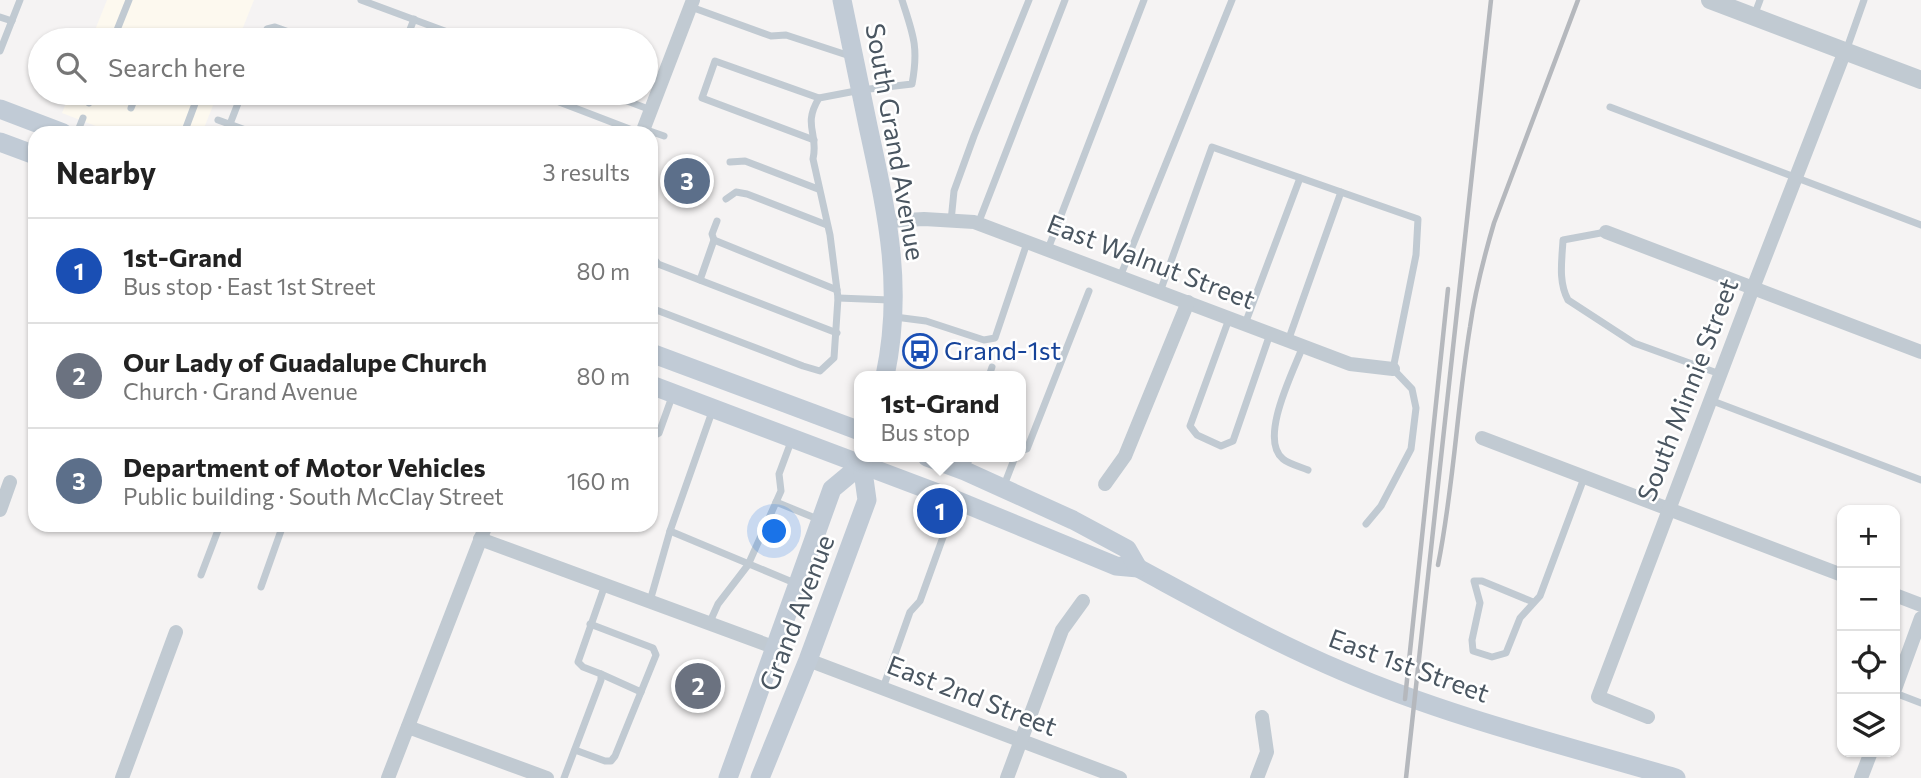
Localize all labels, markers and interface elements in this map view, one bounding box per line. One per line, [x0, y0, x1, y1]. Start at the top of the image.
street label: South Grand Avenue [860, 21, 933, 263]
search box [28, 28, 658, 105]
icon: search [52, 48, 90, 86]
text: Search here [108, 51, 246, 82]
text: Nearby [56, 153, 156, 190]
pin: 3 [664, 155, 710, 207]
text: 3 results [543, 158, 630, 186]
street label: East Walnut Street [1043, 207, 1260, 315]
text: 1st-Grand [123, 241, 242, 272]
text: 1 [74, 257, 84, 285]
text: 80 m [577, 257, 630, 285]
text: Bus stop · East 1st Street [123, 272, 376, 300]
street label: South Minnie Street [1630, 274, 1743, 505]
bus stop icon: Grand-1st [901, 332, 939, 370]
place label: Grand-1st [944, 334, 1061, 365]
text: Our Lady of Guadalupe Church [123, 346, 487, 377]
text: 2 [72, 362, 86, 390]
text: 80 m [577, 362, 630, 390]
popup [854, 371, 1026, 462]
text: Church · Grand Avenue [123, 377, 358, 405]
text: 1st-Grand [880, 387, 1000, 418]
text: Bus stop [880, 418, 970, 446]
text: Department of Motor Vehicles [123, 451, 486, 482]
text: 3 [72, 467, 86, 495]
text: 160 m [567, 467, 630, 495]
text: Public building · South McClay Street [123, 482, 504, 510]
pin: 1 [917, 485, 963, 537]
map controls [1837, 505, 1900, 757]
button: + [1837, 505, 1900, 568]
your location [757, 514, 791, 548]
street label: Grand Avenue [752, 530, 840, 695]
button: − [1837, 568, 1900, 631]
street label: East 1st Street [1325, 621, 1494, 708]
button: locate [1837, 631, 1900, 694]
street label: East 2nd Street [883, 648, 1062, 741]
pin: 2 [675, 660, 721, 712]
button: layers [1837, 694, 1900, 757]

